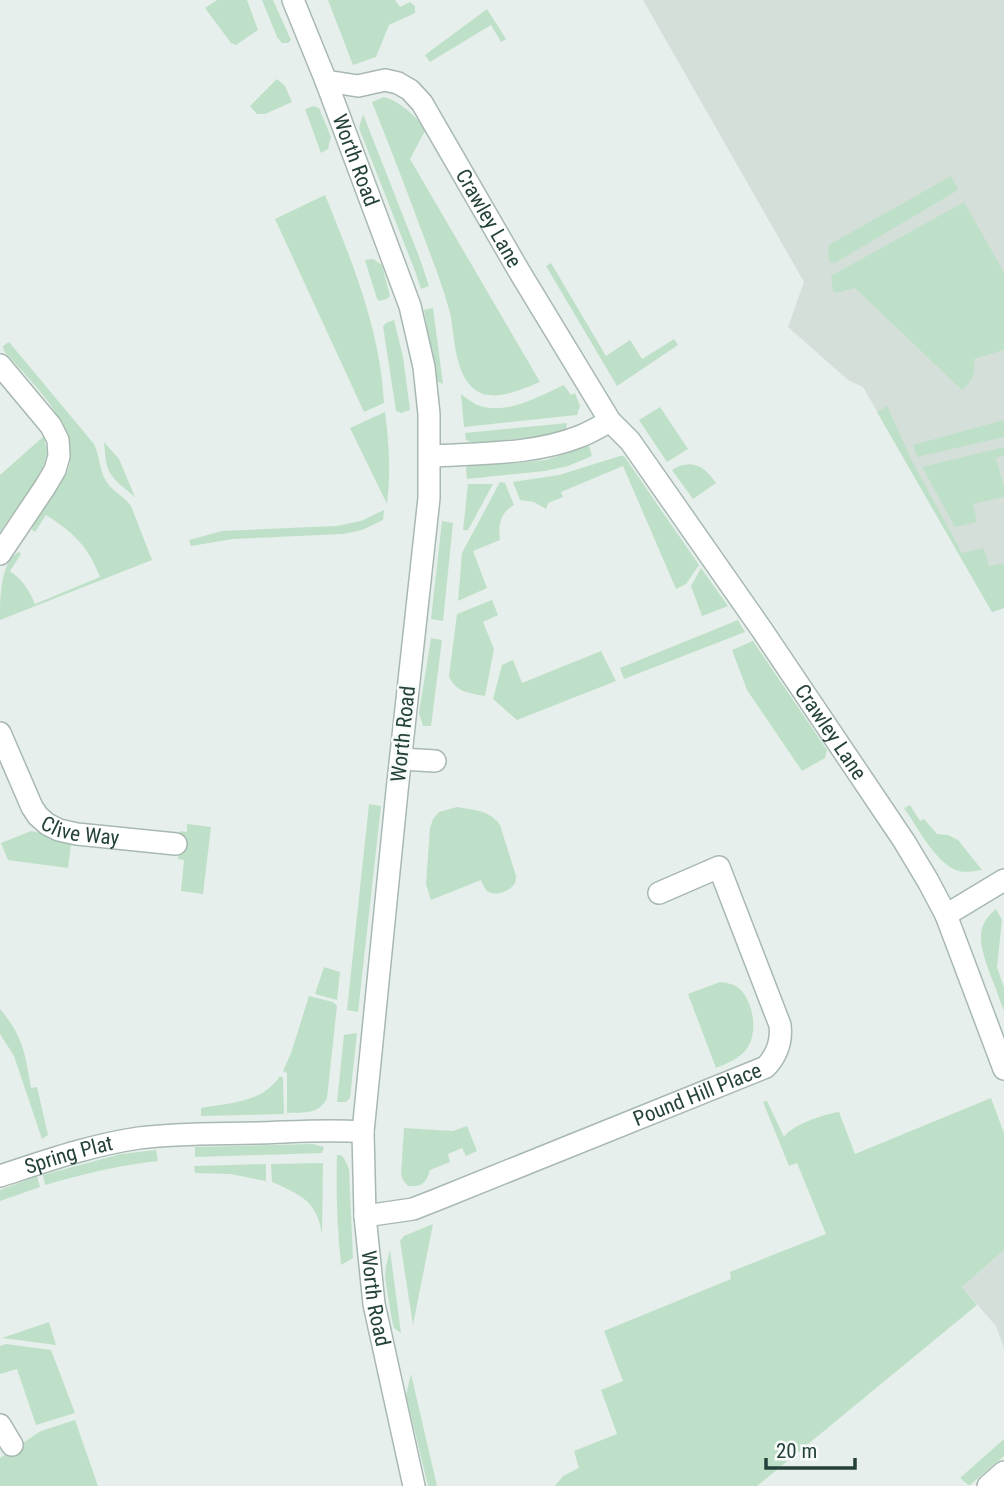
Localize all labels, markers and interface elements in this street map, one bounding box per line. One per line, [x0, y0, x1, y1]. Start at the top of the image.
street label: Worth Road [327, 111, 384, 210]
street label: Crawley Lane [451, 165, 526, 272]
street label: Crawley Lane [790, 680, 871, 784]
street label: Worth Road [386, 685, 420, 783]
street label: Clive Way [37, 811, 121, 850]
street label: Pound Hill Place [630, 1058, 765, 1131]
street label: Spring Plat [22, 1131, 115, 1179]
street label: Worth Road [357, 1249, 395, 1348]
scale bar [766, 1426, 855, 1470]
text: 20 m [776, 1439, 817, 1463]

